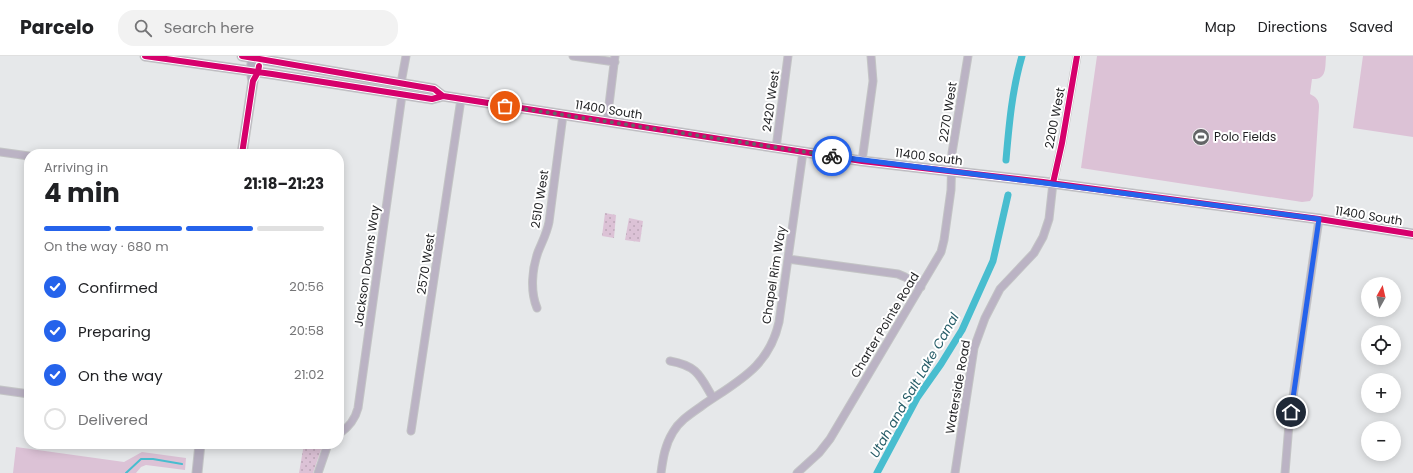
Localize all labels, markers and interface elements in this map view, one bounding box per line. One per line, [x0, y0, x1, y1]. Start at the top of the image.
search box [118, 10, 398, 46]
text: Parcelo [20, 14, 94, 41]
icon: search [132, 17, 154, 39]
text: Search here [164, 17, 254, 38]
text: Map [1205, 17, 1236, 37]
text: Directions [1258, 17, 1327, 37]
text: Saved [1349, 17, 1393, 37]
street label: 2420 West [758, 69, 783, 133]
street label: 2270 West [934, 81, 961, 143]
street label: 2200 West [1040, 86, 1069, 150]
pin [488, 89, 522, 123]
icon: bag [494, 95, 516, 117]
street label: 11400 South [574, 96, 644, 123]
sports icon: Polo Fields [1191, 127, 1211, 147]
place label: Polo Fields [1214, 128, 1276, 145]
courier [812, 136, 852, 176]
street label: 11400 South [894, 144, 964, 169]
icon: bike [821, 145, 843, 167]
text: Arriving in [44, 158, 108, 177]
street label: 2510 West [527, 169, 553, 229]
text: 21:18–21:23 [244, 173, 324, 194]
text: 4 min [44, 175, 120, 211]
street label: 11400 South [1334, 202, 1404, 229]
street label: Jackson Downs Way [350, 204, 383, 328]
street label: Chapel Rim Way [757, 224, 790, 325]
street label: 2570 West [412, 232, 439, 296]
text: On the way · 680 m [44, 237, 169, 256]
street label: Charter Pointe Road [846, 269, 923, 381]
icon: check [44, 276, 66, 298]
text: Confirmed [78, 277, 158, 298]
text: 20:56 [289, 277, 324, 296]
north arrow [1361, 277, 1401, 317]
map controls [1361, 277, 1401, 461]
water label: Utah and Salt Lake Canal [865, 309, 964, 461]
icon: check [44, 320, 66, 342]
text: Preparing [78, 321, 151, 342]
text: 20:58 [289, 321, 324, 340]
button: locate [1361, 325, 1401, 365]
street label: Waterside Road [941, 339, 974, 435]
icon: check [44, 364, 66, 386]
text: On the way [78, 365, 163, 386]
text: 21:02 [294, 365, 324, 384]
button: + [1361, 373, 1401, 413]
pin [1274, 395, 1308, 429]
icon: home [1280, 401, 1302, 423]
text: Delivered [78, 409, 148, 430]
button: − [1361, 421, 1401, 461]

